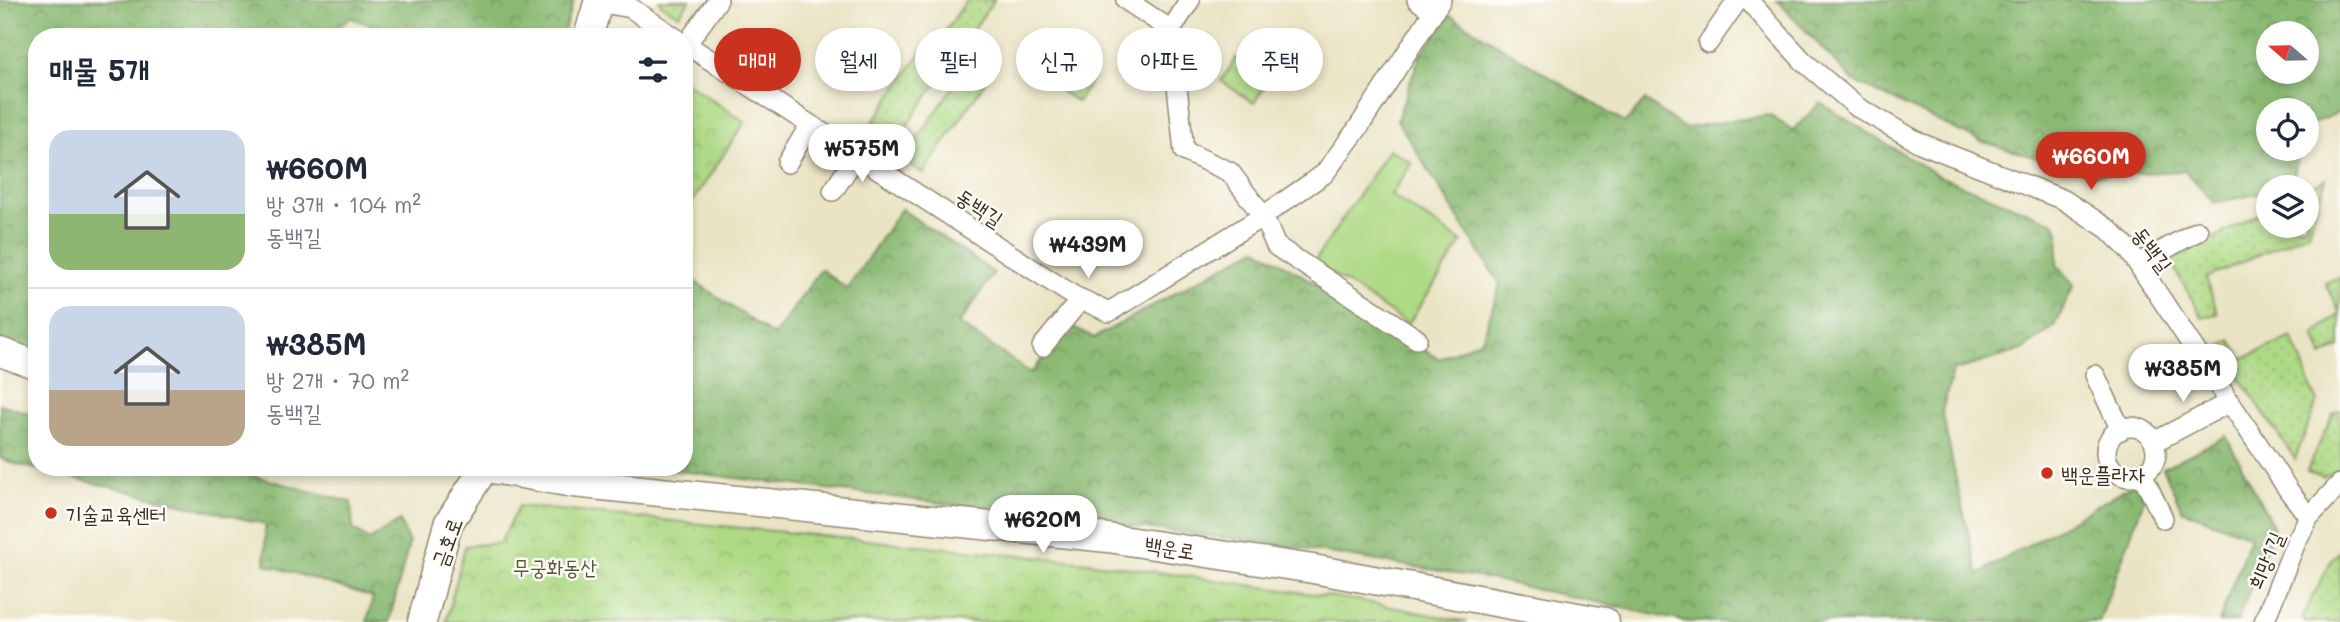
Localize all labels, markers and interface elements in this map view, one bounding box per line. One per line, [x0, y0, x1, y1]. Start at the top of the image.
north arrow [2256, 21, 2319, 84]
map controls [2256, 21, 2319, 238]
chip: 매매 [714, 28, 801, 91]
chip: 월세 [815, 28, 901, 91]
chip: 필터 [915, 28, 1002, 91]
chip: 신규 [1016, 28, 1103, 91]
chip: 아파트 [1117, 28, 1222, 91]
chip: 주택 [1236, 28, 1323, 91]
text: 매물 5개 [49, 49, 150, 89]
icon: filters [634, 51, 672, 89]
button: locate [2256, 98, 2319, 161]
pin: ₩575M [813, 124, 911, 184]
text: ₩575M [824, 132, 900, 162]
pin: ₩660M [2042, 132, 2140, 192]
text: ₩660M [2052, 140, 2130, 170]
text: ₩660M [266, 147, 368, 187]
icon: home [105, 158, 189, 242]
button: layers [2256, 175, 2319, 238]
street label: 동백길 [951, 182, 1009, 232]
text: 방 3개 · 104 m² [266, 189, 421, 219]
pin: ₩439M [1039, 220, 1137, 280]
text: 동백길 [266, 221, 322, 251]
street label: 동백길 [2127, 221, 2179, 277]
text: ₩439M [1049, 228, 1127, 258]
text: ₩385M [266, 323, 367, 363]
icon: home [105, 334, 189, 418]
pin: ₩385M [2134, 344, 2232, 404]
text: ₩385M [2144, 352, 2222, 382]
text: 방 2개 · 70 m² [266, 365, 409, 395]
text: 동백길 [266, 397, 322, 427]
place label: 백운플라자 [2061, 460, 2146, 487]
marker: 백운플라자 [2039, 465, 2055, 481]
pin: ₩620M [994, 496, 1092, 555]
place label: 기술교육센터 [65, 500, 166, 527]
text: ₩620M [1004, 503, 1082, 533]
marker: 기술교육센터 [43, 505, 59, 521]
street label: 금호로 [425, 514, 467, 570]
street label: 희망1길 [2241, 527, 2289, 593]
street label: 백운로 [1143, 530, 1197, 564]
park label: 무궁화동산 [513, 553, 597, 580]

